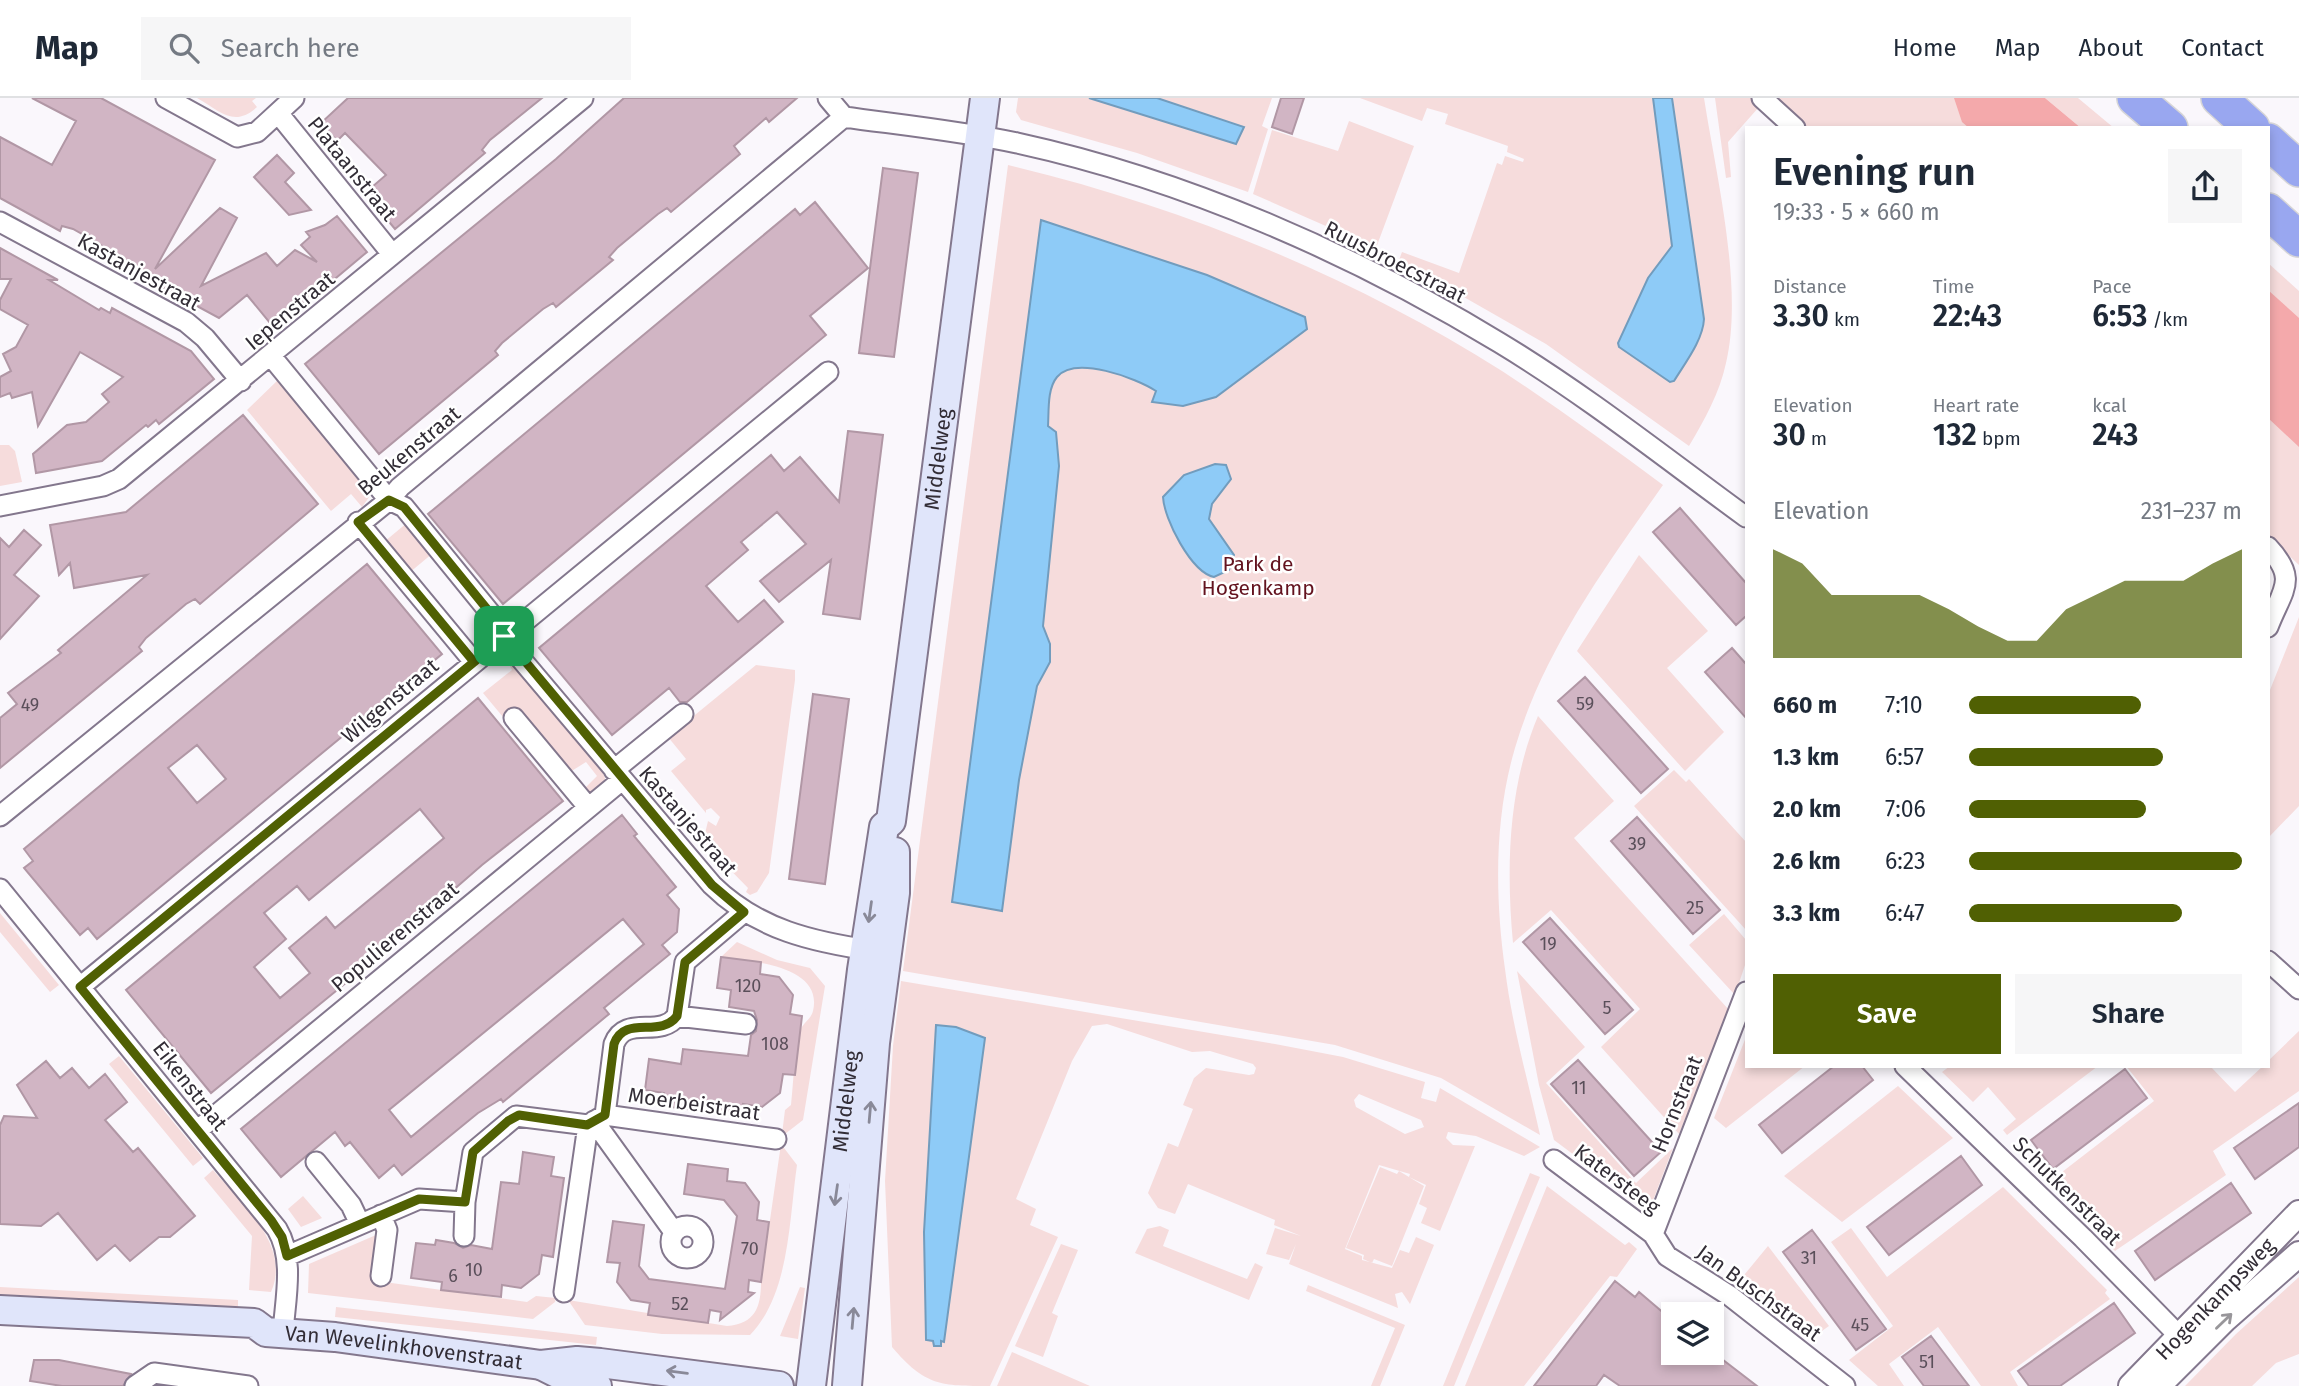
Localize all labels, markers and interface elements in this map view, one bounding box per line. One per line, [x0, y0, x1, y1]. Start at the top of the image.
search box [141, 17, 631, 80]
text: Map [35, 28, 99, 68]
icon: search [165, 29, 203, 67]
text: Search here [221, 33, 360, 64]
text: Home [1893, 34, 1957, 62]
text: Map [1995, 34, 2041, 62]
text: About [2079, 34, 2143, 62]
text: Contact [2181, 34, 2264, 62]
street label: Plataanstraat [302, 111, 402, 227]
text: Evening run [1773, 149, 1976, 195]
button: share [2168, 149, 2242, 223]
text: 19:33 · 5 × 660 m [1773, 198, 1940, 226]
street label: Ruusbroecstraat [1320, 215, 1471, 309]
street label: Kastanjestraat [73, 227, 205, 317]
street label: Iepenstraat [240, 266, 340, 356]
text: Distance [1773, 275, 1847, 298]
text: Time [1933, 275, 1974, 298]
text: Pace [2092, 275, 2132, 298]
text: 3.30 [1773, 298, 1829, 334]
text: 22:43 [1933, 298, 2002, 334]
text: 6:53 [2092, 298, 2147, 334]
text: km [1829, 308, 1860, 331]
text: /km [2147, 308, 2188, 331]
text: Elevation [1773, 394, 1853, 417]
text: Heart rate [1933, 394, 2019, 417]
text: kcal [2092, 394, 2127, 417]
street label: Beukenstraat [352, 400, 466, 501]
street label: Middelweg [919, 407, 958, 512]
text: 30 [1773, 417, 1806, 453]
text: 132 [1933, 417, 1977, 453]
text: 243 [2092, 417, 2139, 453]
text: m [1806, 427, 1827, 450]
text: bpm [1977, 427, 2021, 450]
text: Elevation [1773, 497, 1869, 525]
text: 231–237 m [2141, 497, 2242, 525]
park label: Park de Hogenkamp [1201, 551, 1315, 601]
pin [474, 606, 534, 666]
icon: arrive [485, 617, 523, 655]
street label: Wilgenstraat [336, 653, 444, 749]
text: 660 m [1773, 691, 1837, 719]
text: 7:10 [1885, 691, 1923, 719]
house number: 59 [1576, 693, 1594, 715]
house number: 49 [21, 694, 39, 716]
text: 1.3 km [1773, 743, 1839, 771]
text: 6:57 [1885, 743, 1924, 771]
street label: Kastanjestraat [633, 761, 743, 881]
text: 2.0 km [1773, 795, 1841, 823]
text: 7:06 [1885, 795, 1926, 823]
house number: 39 [1628, 833, 1646, 855]
text: 2.6 km [1773, 847, 1841, 875]
text: 6:23 [1885, 847, 1926, 875]
street label: Populierenstraat [326, 876, 464, 998]
house number: 25 [1686, 897, 1704, 919]
text: 3.3 km [1773, 899, 1840, 927]
text: 6:47 [1885, 899, 1925, 927]
one-way arrow [864, 900, 877, 923]
house number: 19 [1539, 933, 1557, 955]
button: Save [1773, 974, 2001, 1054]
button: Share [2015, 974, 2242, 1054]
house number: 120 [735, 975, 761, 997]
house number: 5 [1602, 997, 1612, 1019]
house number: 108 [761, 1033, 789, 1055]
street label: Eikenstraat [147, 1036, 233, 1136]
street label: Middelweg [827, 1049, 865, 1154]
street label: Hornstraat [1646, 1051, 1708, 1156]
house number: 11 [1571, 1077, 1587, 1099]
street label: Moerbeistraat [626, 1082, 762, 1126]
one-way arrow [864, 1101, 877, 1123]
street label: Schutkenstraat [2007, 1131, 2127, 1251]
street label: Katersteeg [1569, 1138, 1665, 1220]
one-way arrow [829, 1183, 842, 1206]
street label: Hogenkampsweg [2150, 1233, 2281, 1366]
house number: 70 [741, 1238, 759, 1260]
street label: Jan Buschstraat [1692, 1239, 1827, 1347]
house number: 31 [1801, 1247, 1817, 1269]
house number: 10 [465, 1259, 483, 1281]
house number: 6 [448, 1265, 458, 1287]
house number: 52 [671, 1293, 689, 1315]
map controls [1661, 1302, 1724, 1365]
button: layers [1661, 1302, 1724, 1365]
one-way arrow [847, 1307, 860, 1330]
one-way arrow [2215, 1312, 2232, 1329]
house number: 45 [1851, 1314, 1869, 1336]
street label: Van Wevelinkhovenstraat [284, 1320, 525, 1375]
house number: 51 [1919, 1351, 1935, 1373]
one-way arrow [666, 1366, 689, 1379]

